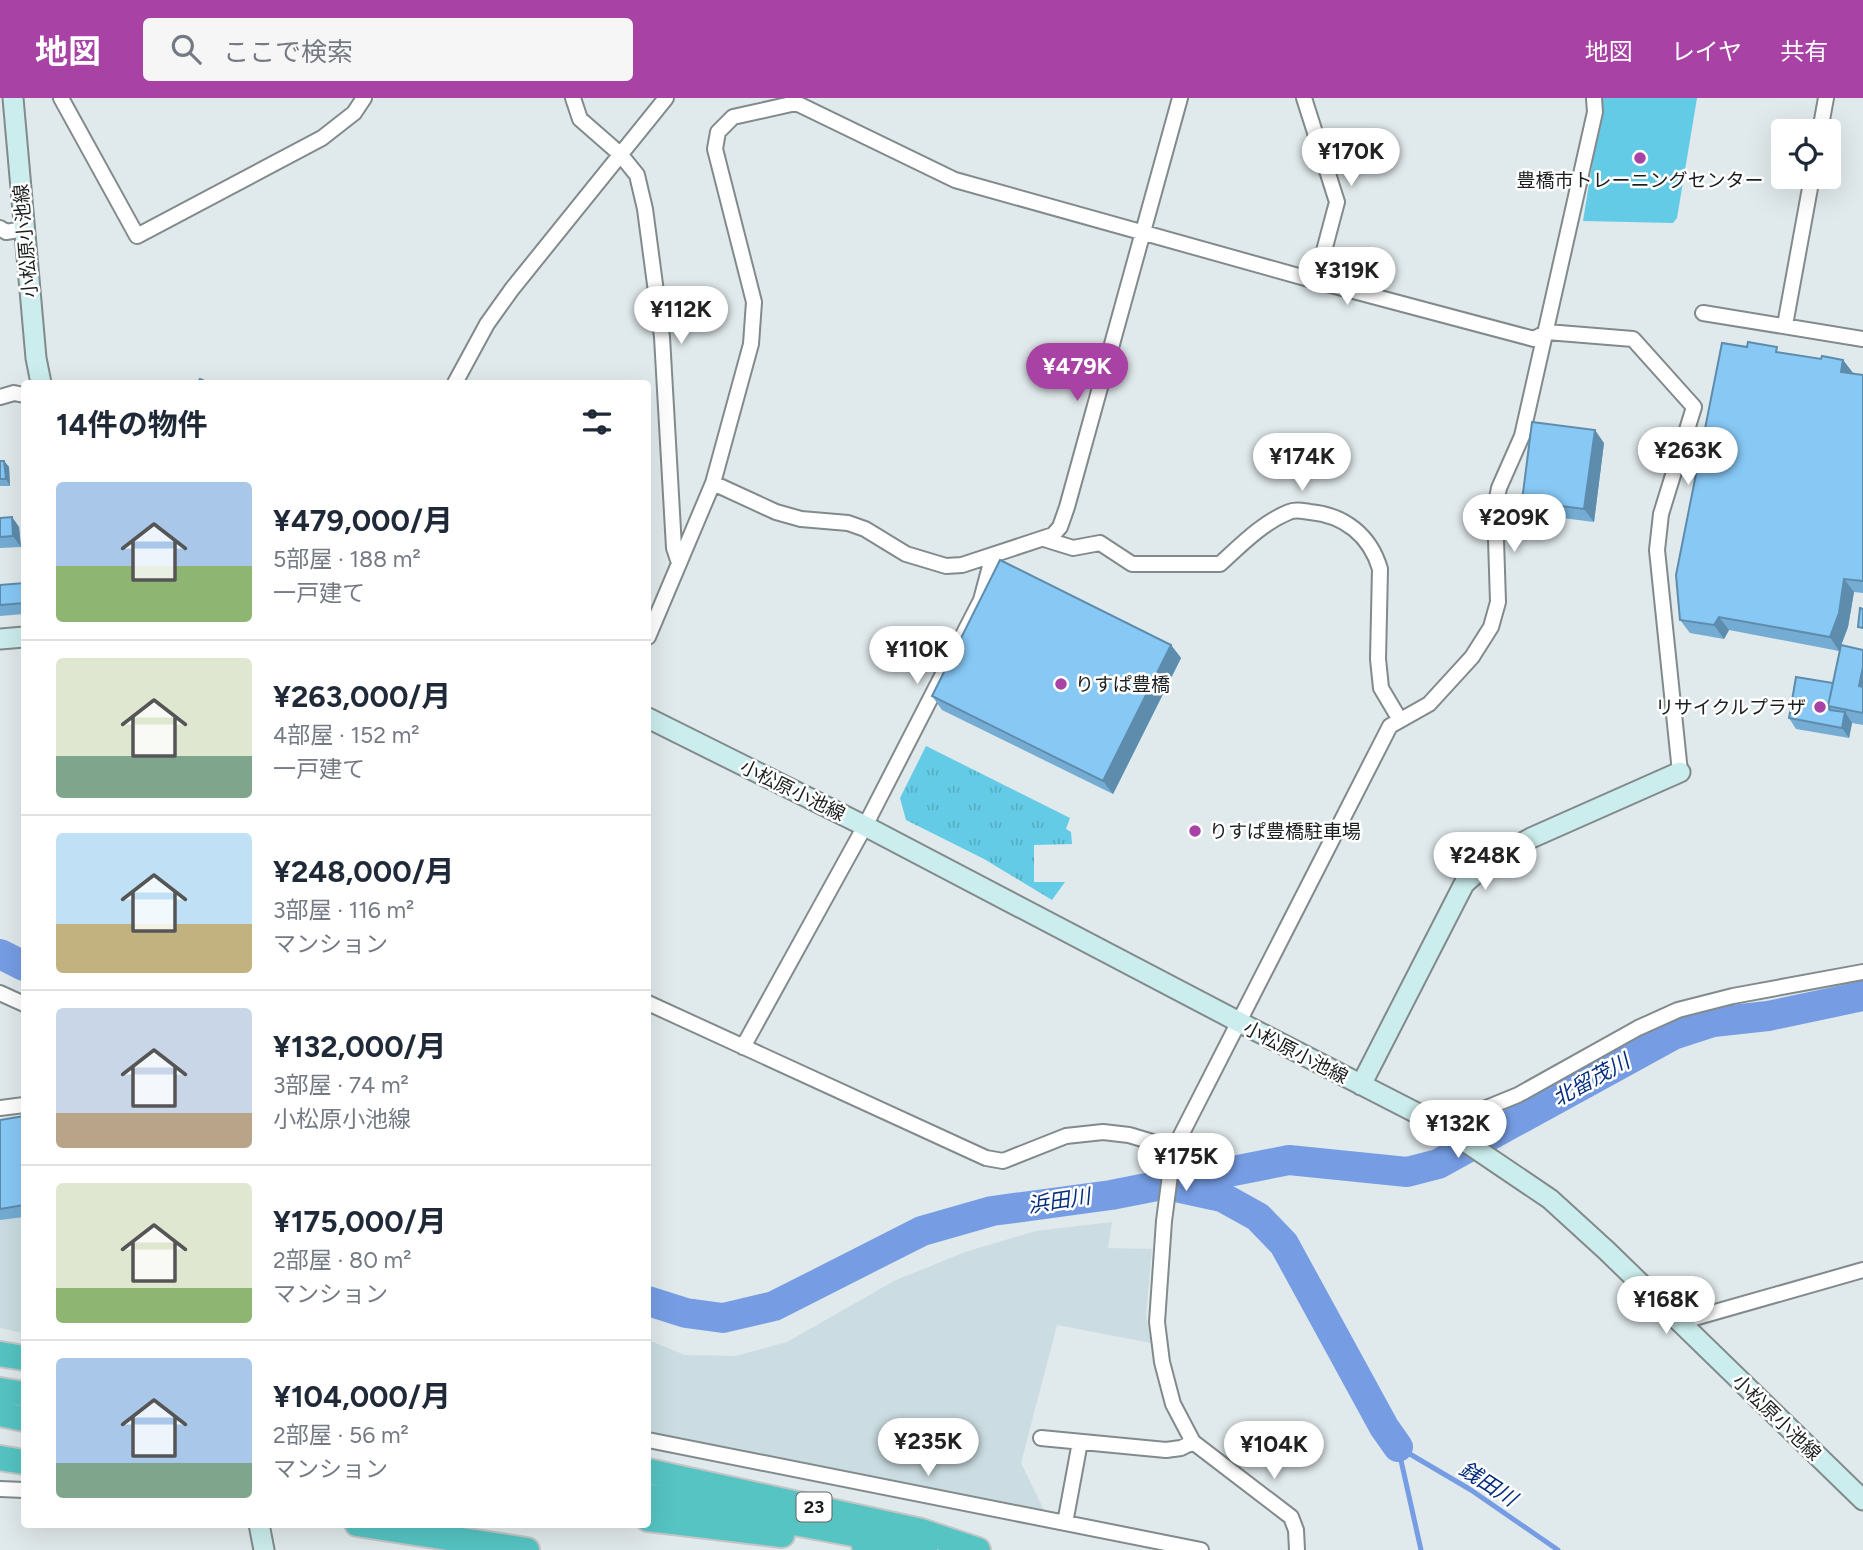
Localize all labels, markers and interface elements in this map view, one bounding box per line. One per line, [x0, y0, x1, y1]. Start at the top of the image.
search box [143, 18, 633, 81]
icon: search [167, 30, 205, 68]
text: 地図 [35, 32, 101, 71]
text: ここで検索 [223, 36, 353, 68]
text: 地図 [1585, 37, 1633, 66]
text: レイヤ [1671, 37, 1742, 66]
text: 共有 [1780, 37, 1828, 66]
map controls [1771, 119, 1841, 189]
button: locate [1771, 119, 1841, 189]
pin: ¥170K [1302, 129, 1400, 188]
text: ¥170K [1318, 137, 1384, 165]
marker: 豊橋市トレーニングセンター [1632, 150, 1648, 166]
place label: 豊橋市トレーニングセンター [1516, 169, 1764, 192]
street label: 小松原小池線 [9, 183, 42, 299]
pin: ¥319K [1298, 248, 1396, 307]
text: ¥319K [1315, 256, 1379, 284]
pin: ¥112K [632, 286, 730, 346]
text: ¥112K [650, 295, 712, 323]
pin: ¥479K [1028, 344, 1126, 403]
text: ¥479K [1042, 352, 1112, 380]
icon: filters [578, 403, 616, 441]
text: 14件の物件 [56, 406, 208, 443]
pin: ¥263K [1639, 428, 1737, 487]
pin: ¥174K [1253, 434, 1351, 493]
text: ¥263K [1654, 436, 1722, 464]
text: ¥174K [1269, 442, 1335, 470]
pin: ¥209K [1465, 494, 1563, 554]
text: ¥479,000/月 [273, 502, 453, 539]
text: ¥209K [1479, 503, 1549, 531]
icon: home [112, 510, 196, 594]
text: 5部屋 · 188 m² [273, 545, 421, 573]
text: 一戸建て [273, 579, 365, 607]
pin: ¥110K [868, 626, 966, 686]
text: ¥110K [885, 635, 949, 663]
place label: りすぱ豊橋 [1075, 673, 1170, 696]
marker: りすぱ豊橋 [1053, 676, 1069, 692]
text: ¥263,000/月 [273, 678, 451, 715]
icon: home [112, 686, 196, 770]
place label: リサイクルプラザ [1655, 696, 1806, 719]
marker: リサイクルプラザ [1812, 699, 1828, 715]
text: 4部屋 · 152 m² [273, 721, 420, 749]
text: 一戸建て [273, 755, 365, 783]
street label: 小松原小池線 [737, 755, 849, 826]
place label: りすぱ豊橋駐車場 [1209, 820, 1361, 843]
marker: りすぱ豊橋駐車場 [1187, 823, 1203, 839]
pin: ¥248K [1436, 832, 1534, 892]
text: ¥248K [1450, 841, 1520, 869]
text: ¥248,000/月 [273, 853, 455, 890]
icon: home [112, 861, 196, 945]
text: 3部屋 · 116 m² [273, 896, 414, 924]
text: マンション [273, 930, 388, 958]
street label: 小松原小池線 [1240, 1016, 1352, 1089]
text: ¥132,000/月 [273, 1028, 447, 1065]
icon: home [112, 1036, 196, 1120]
water label: 北留茂川 [1548, 1047, 1635, 1111]
text: 3部屋 · 74 m² [273, 1071, 409, 1099]
pin: ¥132K [1409, 1100, 1507, 1160]
text: 小松原小池線 [273, 1105, 411, 1133]
text: ¥132K [1426, 1109, 1490, 1137]
pin: ¥175K [1137, 1134, 1235, 1193]
text: ¥175K [1154, 1142, 1218, 1170]
water label: 浜田川 [1026, 1183, 1094, 1218]
text: ¥175,000/月 [273, 1203, 447, 1240]
icon: home [112, 1211, 196, 1295]
text: 2部屋 · 80 m² [273, 1246, 411, 1274]
pin: ¥168K [1617, 1276, 1715, 1336]
text: マンション [273, 1280, 388, 1308]
text: ¥168K [1633, 1285, 1699, 1313]
street label: 小松原小池線 [1728, 1369, 1826, 1465]
text: ¥104,000/月 [273, 1378, 451, 1415]
icon: home [112, 1386, 196, 1470]
pin: ¥235K [879, 1418, 977, 1478]
text: 2部屋 · 56 m² [273, 1421, 409, 1449]
pin: ¥104K [1225, 1422, 1323, 1481]
text: ¥235K [894, 1427, 962, 1455]
text: ¥104K [1240, 1430, 1308, 1458]
text: マンション [273, 1455, 388, 1483]
water label: 銭田川 [1455, 1456, 1523, 1512]
road number: 23 [796, 1492, 832, 1522]

